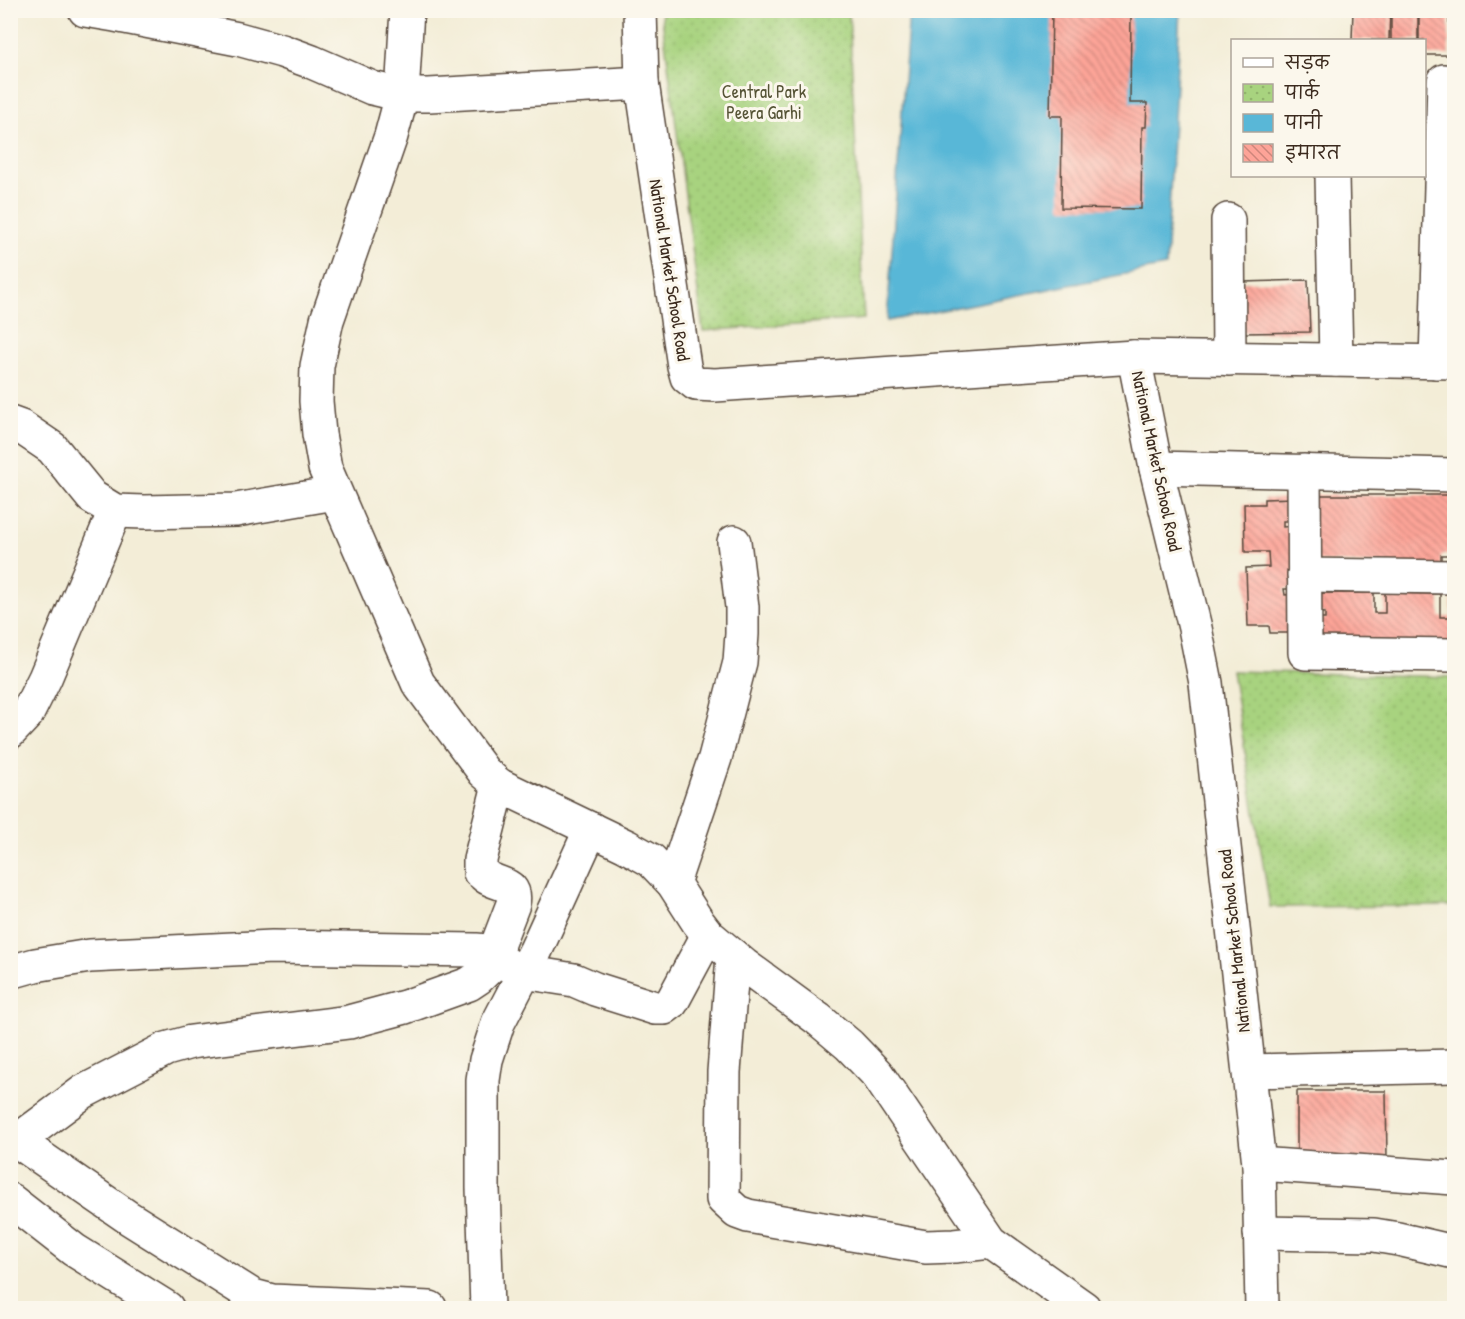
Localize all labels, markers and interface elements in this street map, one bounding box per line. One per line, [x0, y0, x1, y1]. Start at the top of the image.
legend [1231, 39, 1426, 177]
text: सड़क [1284, 50, 1330, 75]
park label: Central Park Peera Garhi [722, 79, 807, 125]
text: पार्क [1284, 79, 1320, 105]
text: पानी [1284, 109, 1323, 135]
text: इमारत [1285, 140, 1341, 165]
street label: National Market School Road [643, 177, 697, 363]
street label: National Market School Road [1126, 369, 1188, 553]
street label: National Market School Road [1212, 848, 1256, 1034]

